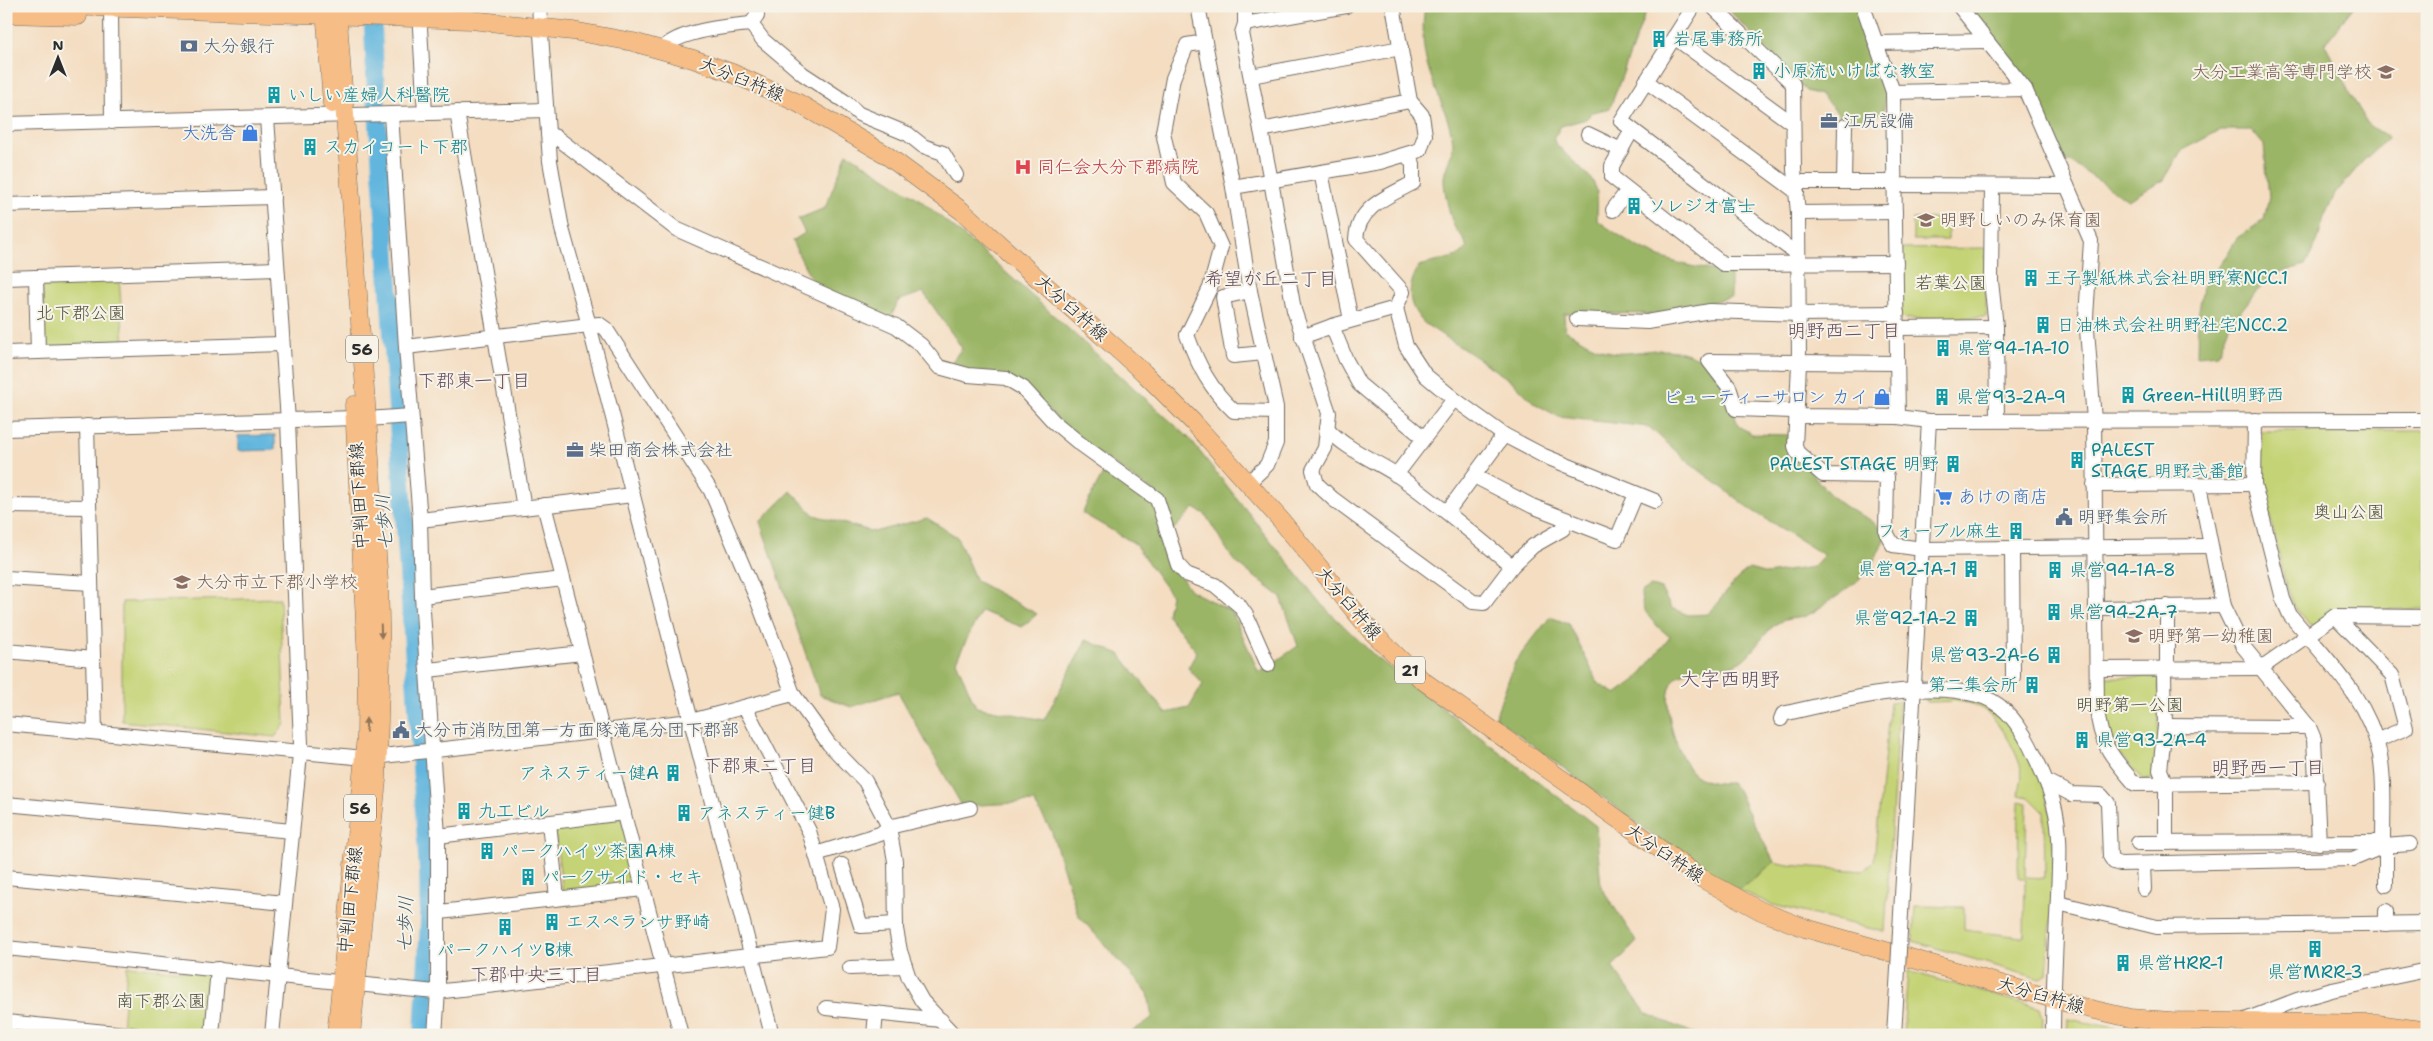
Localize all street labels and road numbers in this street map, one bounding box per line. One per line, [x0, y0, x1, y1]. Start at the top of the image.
street label: 大分臼杵線 [696, 51, 788, 107]
street label: 大分臼杵線 [1031, 269, 1113, 347]
road number: 56 [346, 336, 378, 362]
street label: 中判田下郡線 [344, 441, 374, 551]
street label: 大分臼杵線 [1311, 561, 1387, 645]
road number: 21 [1395, 656, 1425, 684]
road number: 56 [344, 794, 376, 821]
street label: 大分臼杵線 [1621, 818, 1709, 888]
street label: 中判田下郡線 [332, 845, 368, 955]
street label: 大分臼杵線 [1994, 971, 2088, 1019]

